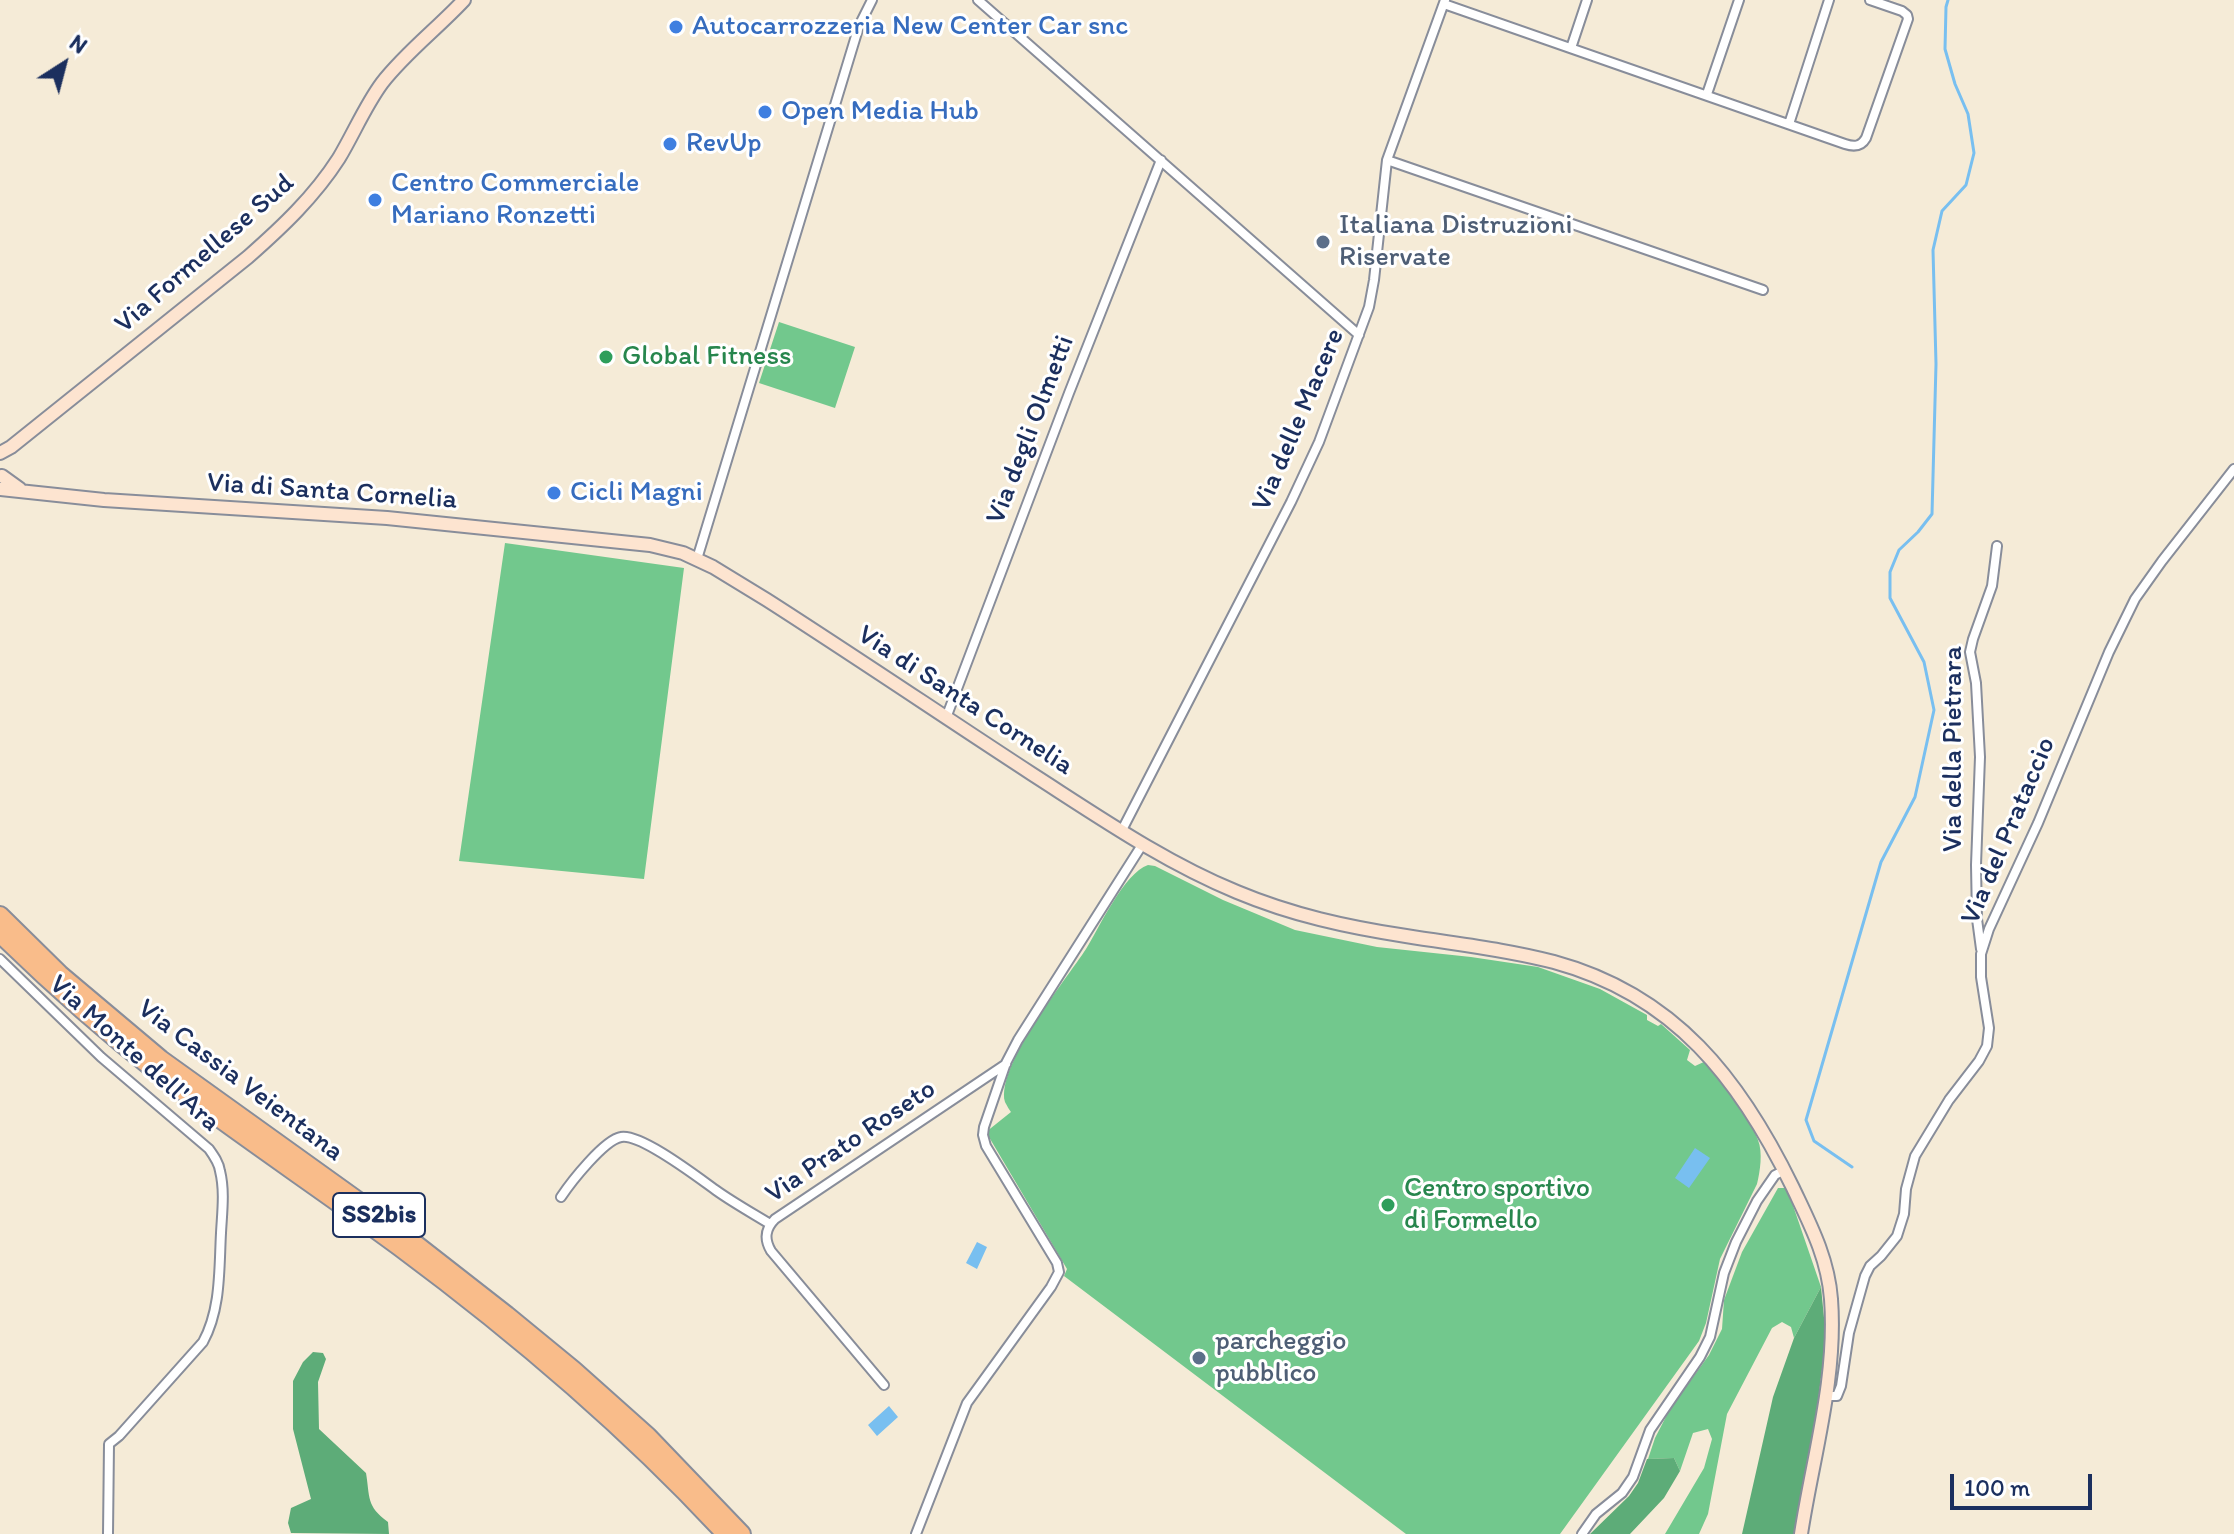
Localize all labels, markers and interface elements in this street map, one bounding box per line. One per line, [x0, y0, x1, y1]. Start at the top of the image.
place label: Autocarrozzeria New Center Car snc [692, 10, 1128, 44]
marker: Autocarrozzeria New Center Car snc [667, 18, 685, 36]
north arrow [24, 24, 104, 104]
text: N [64, 29, 92, 59]
place label: Open Media Hub [781, 95, 979, 129]
marker: Open Media Hub [756, 103, 774, 121]
place label: RevUp [686, 127, 761, 161]
marker: RevUp [661, 135, 679, 153]
street label: Via Formellese Sud [108, 167, 302, 341]
place label: Centro Commerciale Mariano Ronzetti [391, 167, 639, 233]
marker: Centro Commerciale Mariano Ronzetti [366, 191, 384, 209]
place label: Italiana Distruzioni Riservate [1339, 209, 1573, 275]
marker: Italiana Distruzioni Riservate [1314, 233, 1332, 251]
street label: Via delle Macere [1245, 324, 1353, 516]
street label: Via degli Olmetti [980, 331, 1082, 529]
place label: Global Fitness [622, 340, 791, 374]
marker: Global Fitness [597, 348, 615, 366]
street label: Via di Santa Cornelia [206, 466, 458, 518]
place label: Cicli Magni [570, 476, 703, 510]
marker: Cicli Magni [545, 484, 563, 502]
street label: Via di Santa Cornelia [851, 619, 1079, 783]
street label: Via della Pietrara [1937, 646, 1971, 852]
street label: Via del Prataccio [1954, 732, 2064, 930]
street label: Via Monte dell'Ara [42, 968, 226, 1140]
street label: Via Cassia Veientana [130, 993, 350, 1169]
street label: Via Prato Roseto [760, 1073, 942, 1211]
place label: Centro sportivo di Formello [1404, 1172, 1590, 1238]
road number: SS2bis [333, 1193, 425, 1237]
marker: Centro sportivo di Formello [1379, 1196, 1397, 1214]
place label: parcheggio pubblico [1215, 1325, 1346, 1391]
marker: parcheggio pubblico [1190, 1349, 1208, 1367]
scale bar [1954, 1458, 2096, 1508]
text: 100 m [1964, 1473, 2030, 1502]

